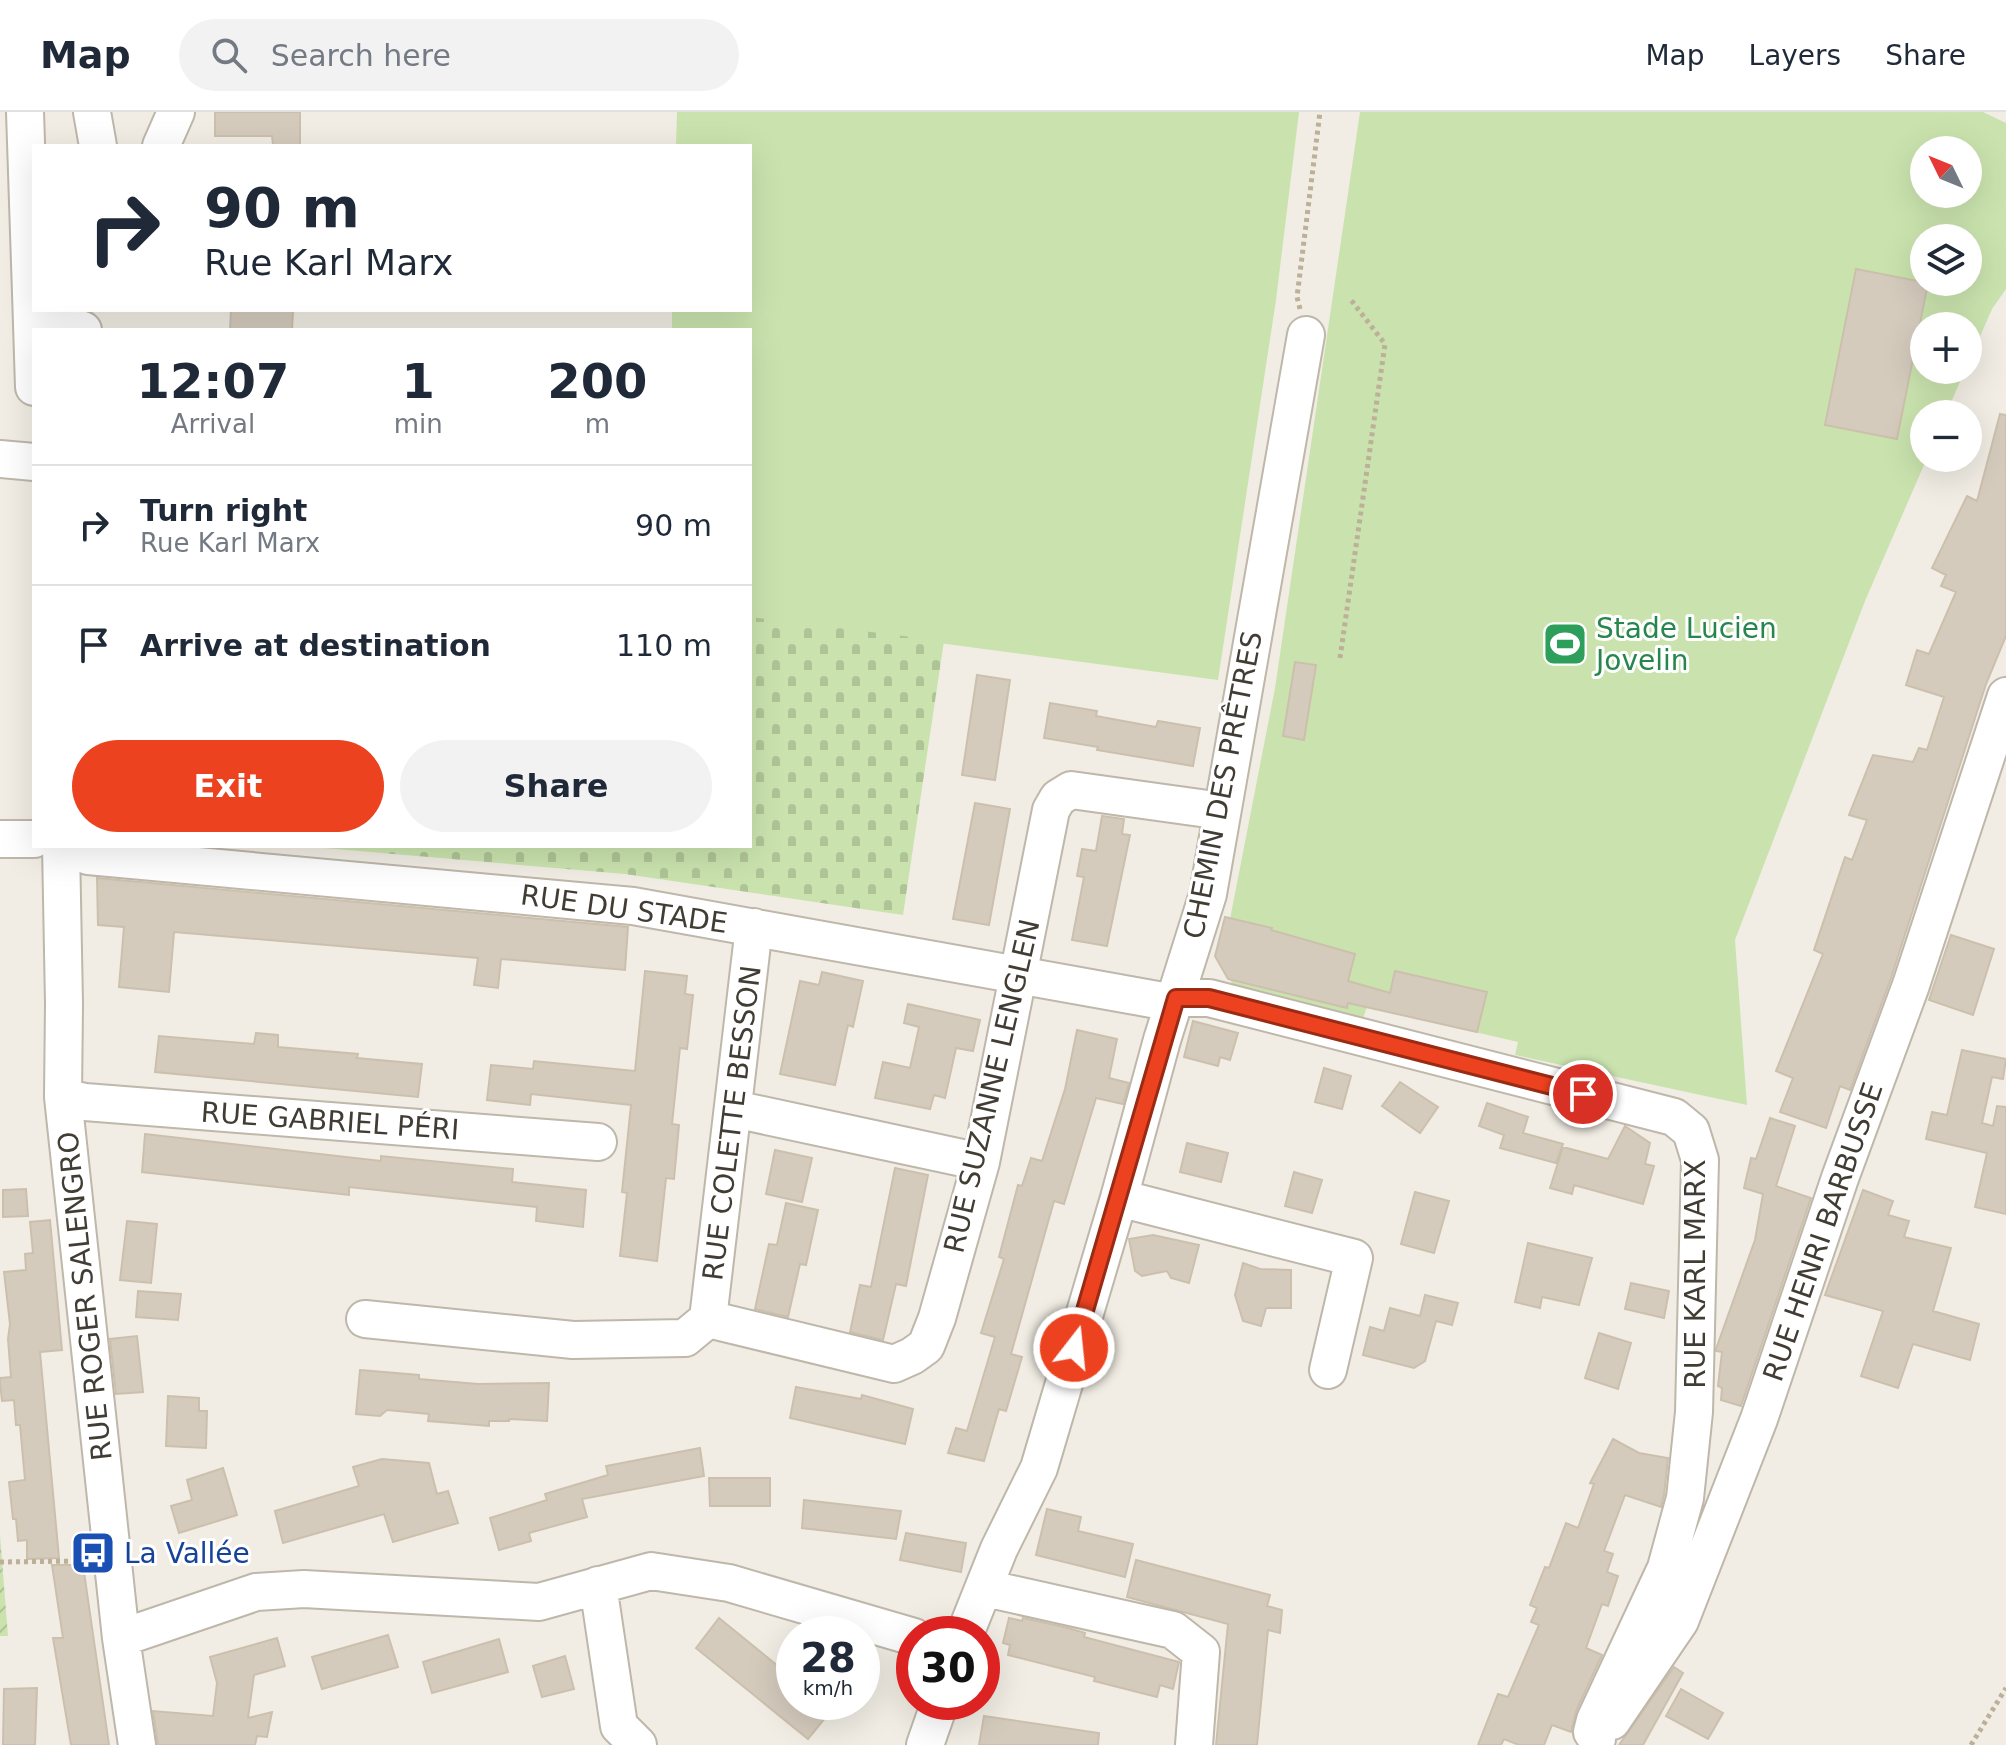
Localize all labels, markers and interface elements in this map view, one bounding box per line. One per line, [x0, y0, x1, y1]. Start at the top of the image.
search box [179, 19, 739, 91]
text: Map [40, 33, 131, 77]
icon: search [207, 33, 251, 77]
text: Search here [271, 38, 451, 73]
text: Map [1645, 39, 1705, 72]
text: Layers [1749, 39, 1841, 72]
text: Share [1885, 39, 1966, 72]
north arrow [1910, 136, 1982, 208]
map controls [1910, 136, 1982, 472]
text: 90 m [204, 175, 360, 240]
icon: right [72, 176, 176, 280]
button: layers [1910, 224, 1982, 296]
text: Rue Karl Marx [204, 242, 453, 283]
button: + [1910, 312, 1982, 384]
text: 12:07 [136, 353, 289, 409]
text: 1 [402, 353, 435, 409]
text: 200 [547, 353, 647, 409]
button: − [1910, 400, 1982, 472]
text: Arrival [171, 409, 255, 439]
text: min [394, 409, 443, 439]
text: m [585, 409, 610, 439]
text: Turn right [140, 493, 307, 528]
icon: right [72, 503, 116, 547]
text: 90 m [635, 508, 712, 543]
text: Rue Karl Marx [140, 528, 320, 558]
place label: Stade Lucien Jovelin [1594, 612, 1777, 677]
sports icon: Stade Lucien Jovelin [1541, 620, 1589, 668]
icon: arrive [72, 623, 116, 667]
text: Arrive at destination [140, 628, 491, 663]
text: 110 m [616, 628, 712, 663]
street label: CHEMIN DES PRÊTRES [1176, 628, 1269, 942]
button: Exit [72, 740, 384, 832]
button: Share [400, 740, 712, 832]
street label: RUE DU STADE [518, 878, 730, 940]
street label: RUE SUZANNE LENGLEN [938, 916, 1046, 1256]
street label: RUE COLETTE BESSON [696, 964, 768, 1282]
pin [1549, 1060, 1617, 1128]
icon: arrive [1561, 1072, 1605, 1116]
street label: RUE HENRI BARBUSSE [1756, 1078, 1890, 1386]
street label: RUE GABRIEL PÉRI [200, 1095, 460, 1146]
street label: RUE ROGER SALENGRO [51, 1130, 119, 1462]
street label: RUE KARL MARX [1679, 1159, 1712, 1389]
position arrow [1032, 1306, 1116, 1390]
bus stop icon: La Vallée [69, 1529, 117, 1577]
place label: La Vallée [124, 1537, 250, 1570]
speed limit sign: 30 [896, 1616, 1000, 1720]
text: 28 [800, 1635, 856, 1681]
text: km/h [803, 1676, 853, 1700]

